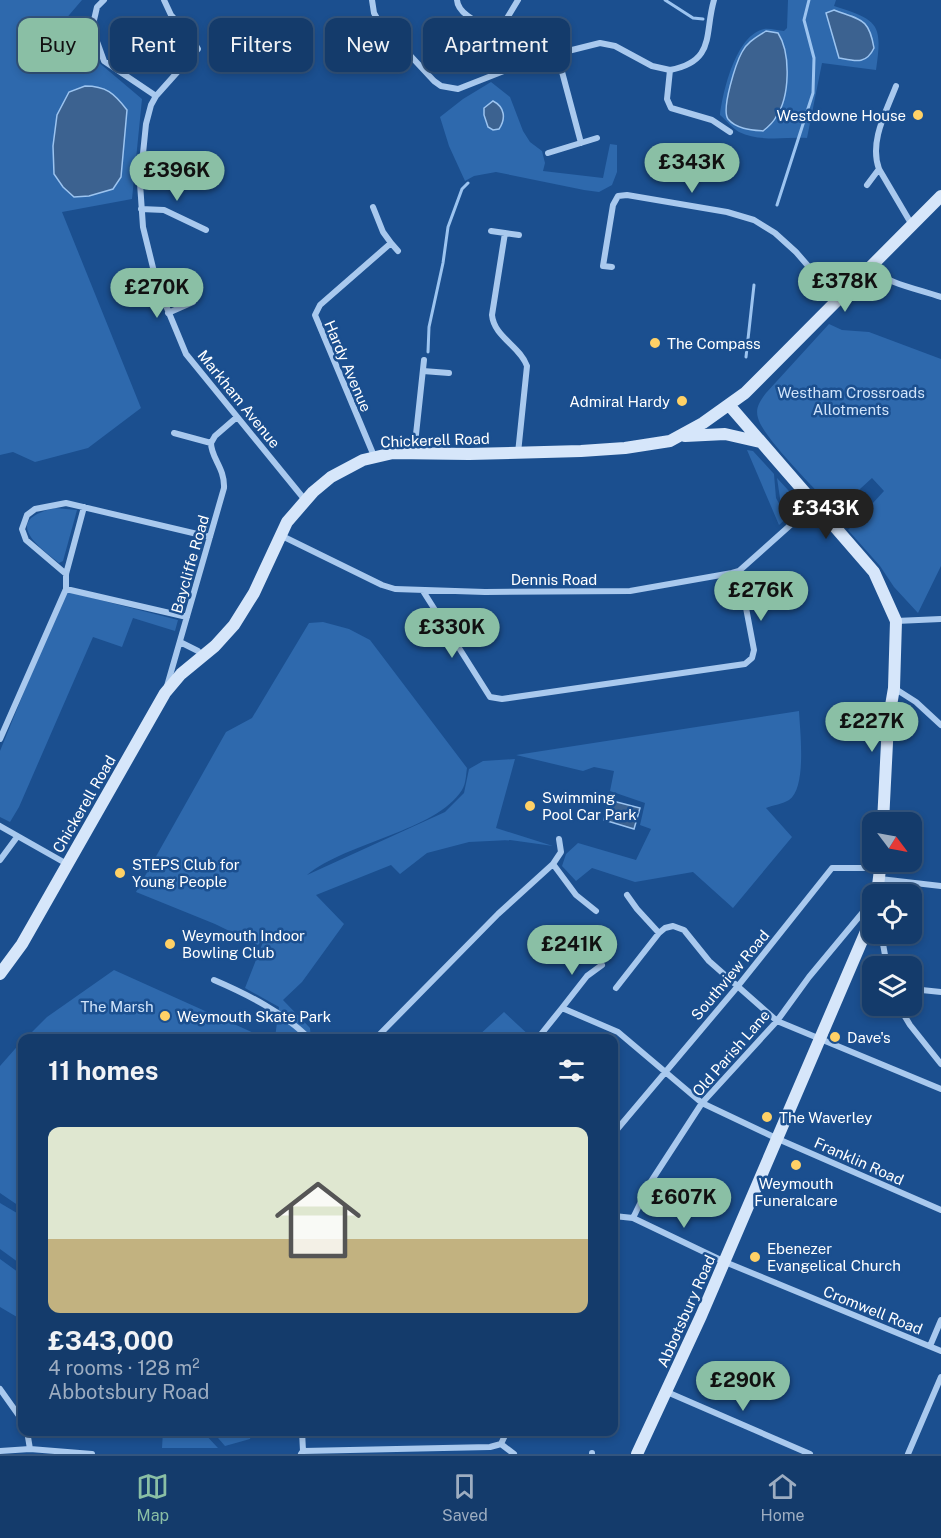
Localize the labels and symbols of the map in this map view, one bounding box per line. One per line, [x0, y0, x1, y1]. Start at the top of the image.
place label: Westdowne House [777, 107, 906, 124]
marker: Westdowne House [911, 108, 925, 122]
pin: £343K [650, 143, 734, 194]
pin: £396K [135, 151, 219, 202]
pin: £378K [803, 262, 887, 313]
pin: £270K [115, 268, 199, 319]
street label: Hardy Avenue [321, 318, 375, 414]
place label: The Compass [667, 335, 761, 352]
marker: The Compass [648, 336, 662, 350]
street label: Markham Avenue [194, 347, 284, 451]
park label: Westham Crossroads Allotments [777, 384, 925, 418]
place label: Admiral Hardy [569, 393, 670, 410]
marker: Admiral Hardy [675, 394, 689, 408]
street label: Chickerell Road [380, 430, 490, 450]
pin: £343K [784, 489, 868, 540]
street label: Baycliffe Road [168, 513, 212, 615]
street label: Dennis Road [511, 571, 597, 588]
pin: £276K [719, 571, 803, 622]
pin: £330K [410, 608, 494, 659]
pin: £227K [830, 702, 914, 753]
street label: Chickerell Road [49, 752, 119, 856]
place label: Swimming Pool Car Park [542, 789, 637, 823]
marker: Swimming Pool Car Park [523, 799, 537, 813]
north arrow [862, 812, 922, 872]
place label: STEPS Club for Young People [132, 856, 240, 890]
marker: STEPS Club for Young People [113, 866, 127, 880]
pin: £241K [530, 925, 614, 976]
place label: Weymouth Indoor Bowling Club [182, 927, 305, 961]
street label: Southview Road [688, 927, 772, 1023]
marker: Weymouth Indoor Bowling Club [163, 937, 177, 951]
park label: The Marsh [80, 998, 154, 1015]
street label: Old Parish Lane [689, 1006, 773, 1100]
place label: Weymouth Skate Park [177, 1008, 331, 1025]
marker: Weymouth Skate Park [158, 1009, 172, 1023]
place label: Dave's [847, 1029, 891, 1046]
marker: Dave's [828, 1030, 842, 1044]
place label: The Waverley [779, 1109, 872, 1126]
marker: The Waverley [760, 1110, 774, 1124]
street label: Franklin Road [812, 1134, 906, 1188]
marker: Weymouth Funeralcare [789, 1158, 803, 1172]
place label: Weymouth Funeralcare [754, 1175, 838, 1209]
pin: £607K [642, 1178, 726, 1229]
place label: Ebenezer Evangelical Church [767, 1240, 901, 1274]
marker: Ebenezer Evangelical Church [748, 1250, 762, 1264]
street label: Abbotsbury Road [654, 1252, 718, 1370]
street label: Cromwell Road [821, 1282, 925, 1338]
pin: £290K [701, 1361, 785, 1412]

